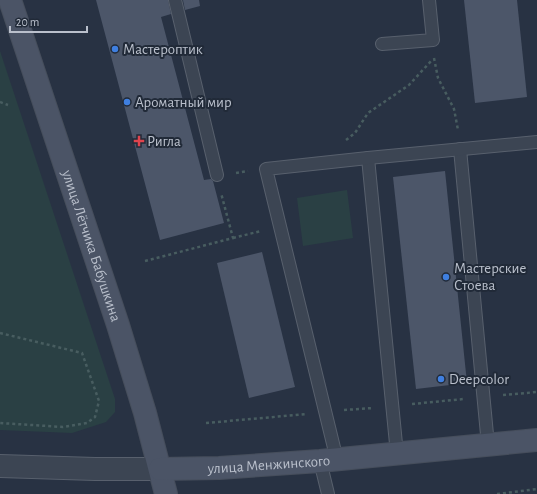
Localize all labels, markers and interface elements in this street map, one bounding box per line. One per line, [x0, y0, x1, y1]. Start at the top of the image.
scale bar [10, 8, 87, 34]
text: 20 m [16, 16, 39, 28]
place label: Мастероптик [123, 42, 203, 57]
marker: Мастероптик [110, 44, 120, 54]
place label: Ароматный мир [135, 95, 232, 110]
marker: Ароматный мир [122, 97, 132, 107]
place label: Ригла [147, 134, 181, 149]
marker: Ригла [134, 136, 144, 146]
street label: улица Лётчика Бабушкина [59, 167, 123, 324]
place label: Мастерские Стоева [454, 261, 527, 293]
marker: Мастерские Стоева [441, 272, 451, 282]
place label: Deepcolor [449, 372, 509, 387]
marker: Deepcolor [436, 374, 446, 384]
street label: улица Менжинского [207, 453, 331, 476]

